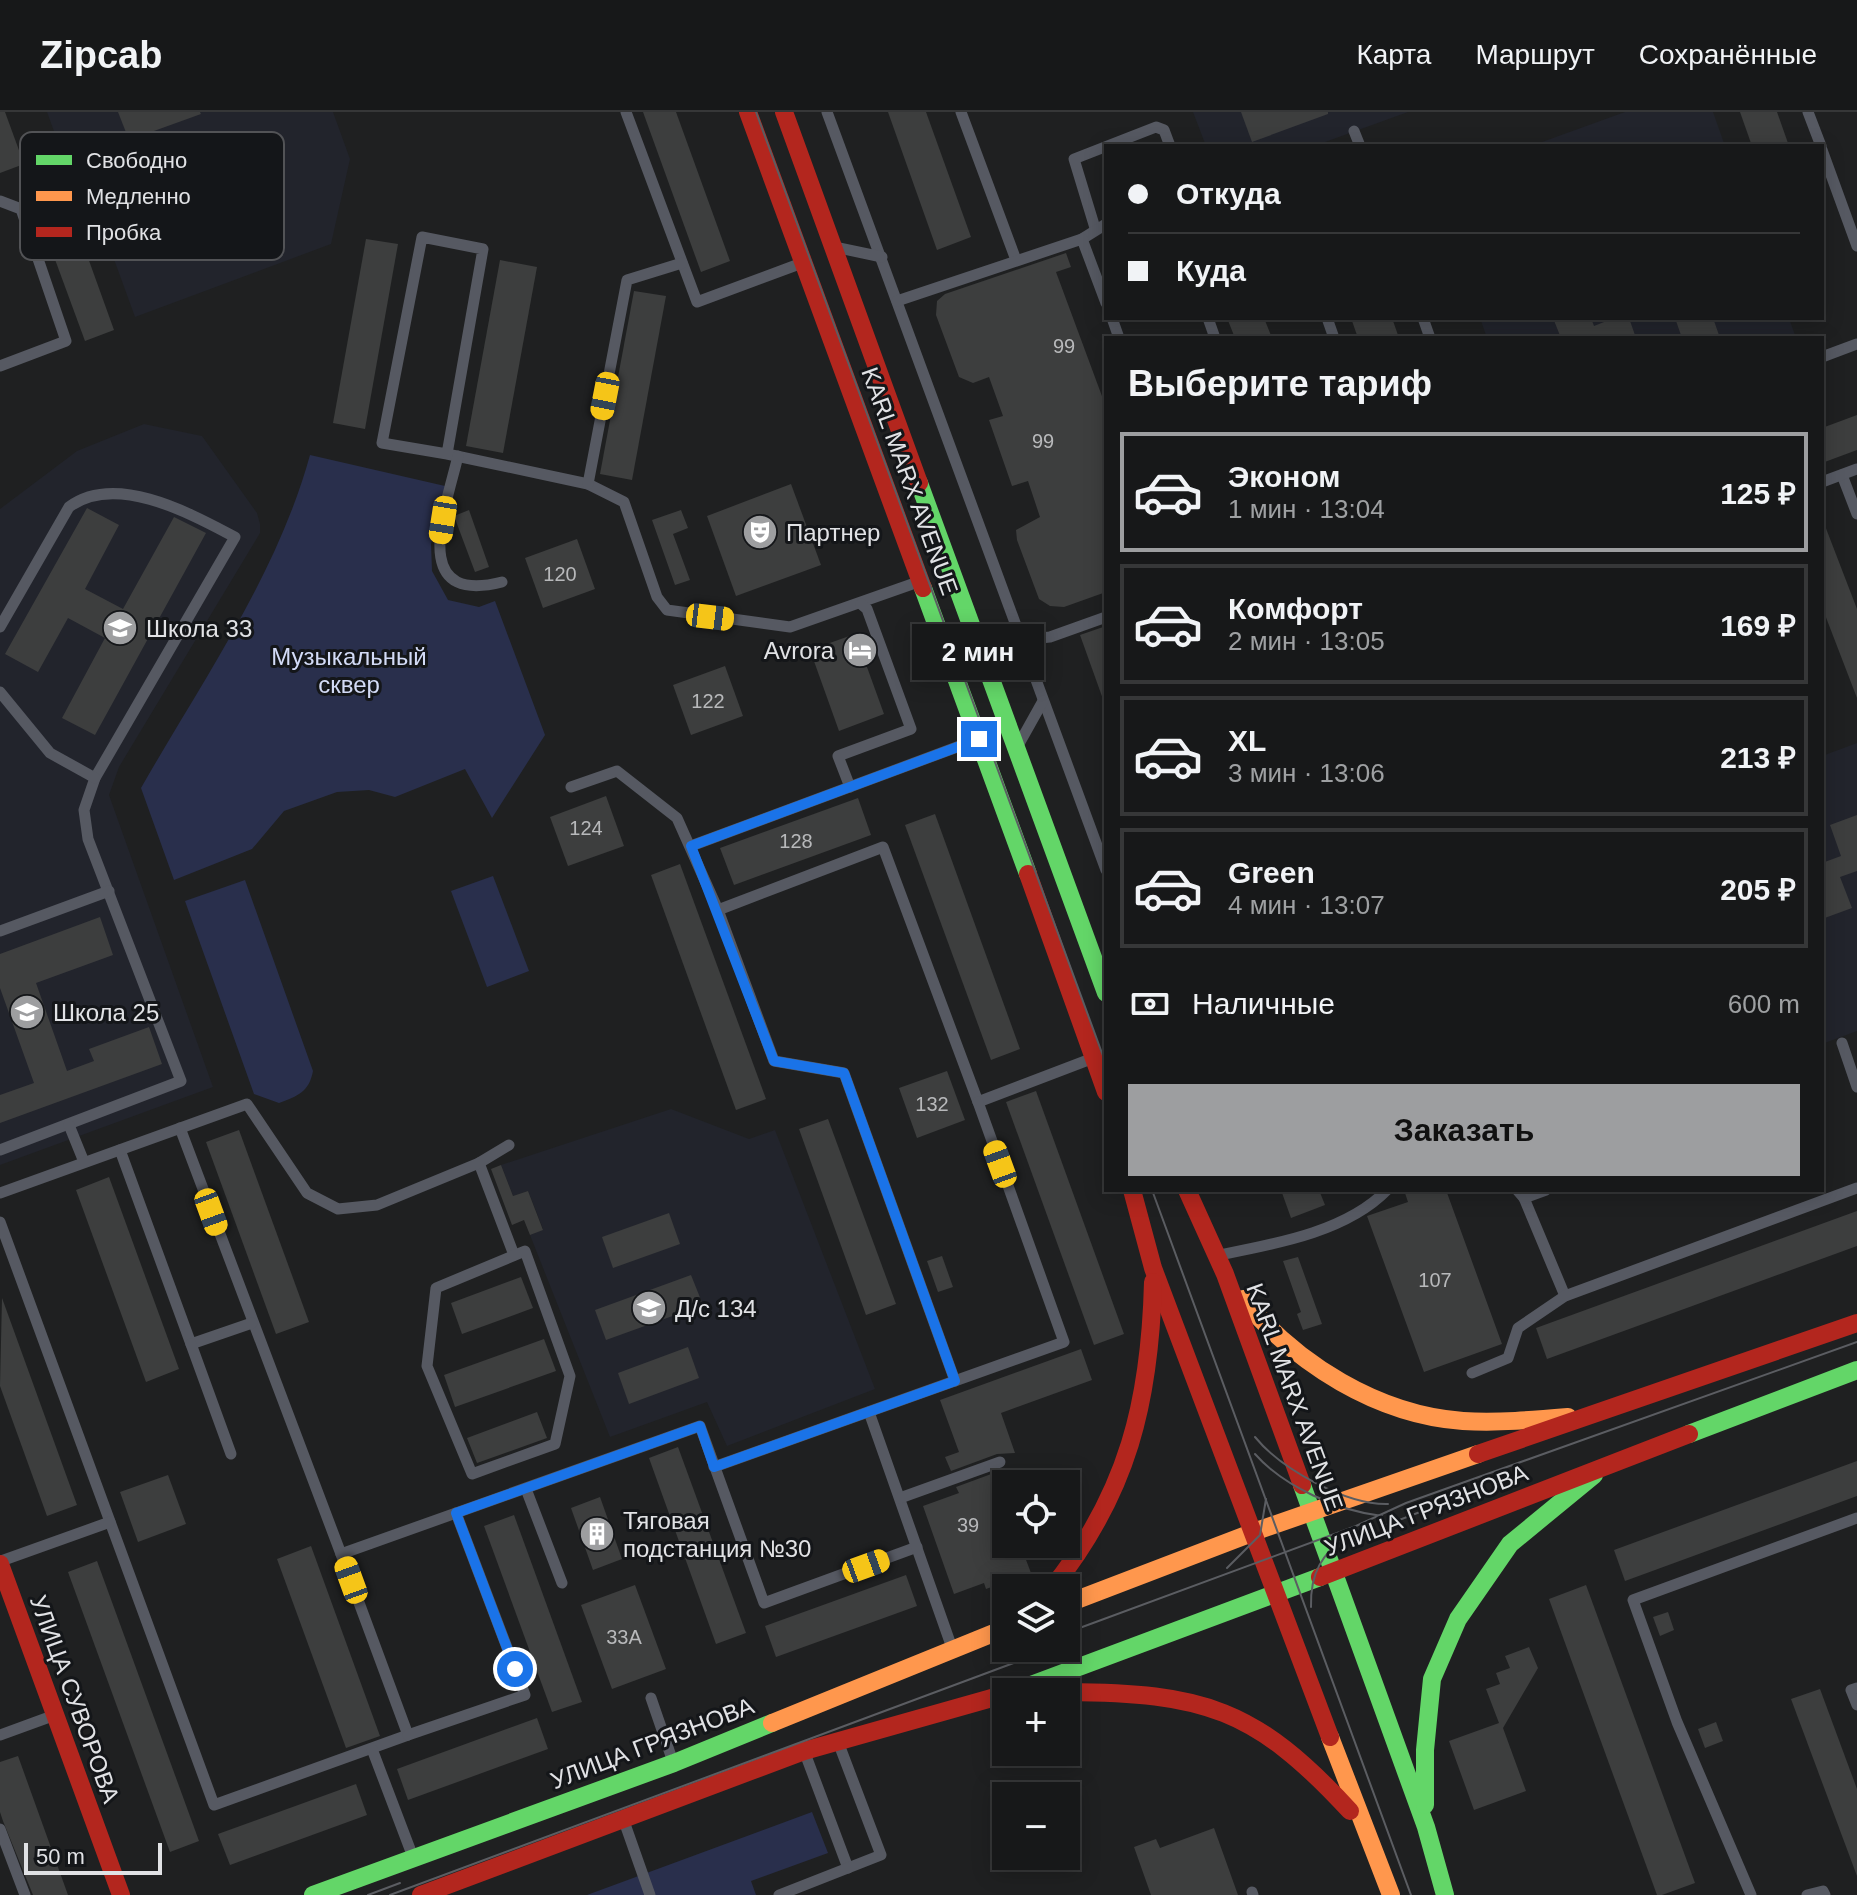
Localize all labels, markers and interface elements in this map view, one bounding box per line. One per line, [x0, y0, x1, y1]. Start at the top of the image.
text: Zipcab [40, 34, 162, 76]
text: Карта [1356, 39, 1431, 70]
text: Маршрут [1475, 39, 1595, 70]
text: Сохранённые [1639, 39, 1817, 70]
legend [20, 132, 284, 260]
text: Свободно [86, 148, 187, 173]
text: Откуда [1176, 177, 1281, 210]
text: Медленно [86, 184, 191, 209]
text: Пробка [86, 220, 162, 245]
text: Куда [1176, 254, 1246, 287]
house number: 99 [1053, 335, 1075, 357]
text: Выберите тариф [1128, 363, 1432, 404]
street label: KARL MARX AVENUE [856, 364, 964, 598]
car [589, 370, 621, 422]
house number: 99 [1032, 430, 1054, 452]
icon: car [1132, 456, 1204, 528]
text: Эконом [1228, 460, 1341, 493]
text: 125 ₽ [1720, 477, 1796, 510]
car [427, 494, 459, 546]
text: 1 мин · 13:04 [1228, 494, 1385, 524]
theatre icon: Партнер [741, 513, 779, 551]
place label: Партнер [786, 519, 880, 546]
house number: 120 [543, 563, 577, 585]
icon: car [1132, 588, 1204, 660]
text: Комфорт [1228, 592, 1363, 625]
car [685, 602, 735, 632]
school or university icon: Школа 33 [101, 609, 139, 647]
text: 169 ₽ [1720, 609, 1796, 642]
place label: Школа 33 [146, 615, 252, 642]
callout: 2 мин [913, 623, 1045, 679]
text: 2 мин · 13:05 [1228, 626, 1385, 656]
hotel icon: Avrora [841, 631, 879, 669]
place label: Avrora [764, 637, 835, 664]
text: 2 мин [942, 637, 1014, 667]
park label: Музыкальный сквер [271, 643, 427, 698]
house number: 122 [691, 690, 725, 712]
icon: car [1132, 720, 1204, 792]
route end [961, 721, 997, 757]
text: XL [1228, 724, 1266, 757]
text: 213 ₽ [1720, 741, 1796, 774]
text: 3 мин · 13:06 [1228, 758, 1385, 788]
house number: 124 [569, 817, 603, 839]
house number: 128 [779, 830, 813, 852]
icon: car [1132, 852, 1204, 924]
text: Green [1228, 856, 1315, 889]
text: 205 ₽ [1720, 873, 1796, 906]
text: 4 мин · 13:07 [1228, 890, 1385, 920]
icon: cash [1128, 982, 1172, 1026]
text: Наличные [1192, 987, 1335, 1020]
text: 600 m [1728, 989, 1800, 1019]
school or university icon: Школа 25 [8, 993, 46, 1031]
place label: Школа 25 [53, 999, 159, 1026]
button: Заказать [1128, 1084, 1800, 1176]
house number: 132 [915, 1093, 949, 1115]
car [981, 1137, 1019, 1191]
car [192, 1185, 230, 1239]
house number: 107 [1418, 1269, 1452, 1291]
street label: KARL MARX AVENUE [1241, 1280, 1349, 1514]
school or university icon: Д/с 134 [630, 1289, 668, 1327]
place label: Д/с 134 [675, 1295, 757, 1322]
street label: УЛИЦА ГРЯЗНОВА [1321, 1459, 1531, 1561]
map controls [992, 1470, 1080, 1870]
button: locate [992, 1470, 1080, 1558]
place label: Тяговая подстанция №30 [623, 1507, 811, 1562]
house number: 39 [957, 1514, 979, 1536]
building icon: Тяговая подстанция №30 [578, 1515, 616, 1553]
car [839, 1547, 893, 1585]
car [332, 1553, 370, 1607]
button: layers [992, 1574, 1080, 1662]
street label: УЛИЦА СУВОРОВА [25, 1592, 125, 1806]
house number: 33А [606, 1626, 642, 1648]
route start [497, 1651, 533, 1687]
button: + [992, 1678, 1080, 1766]
street label: УЛИЦА ГРЯЗНОВА [547, 1692, 757, 1794]
button: − [992, 1782, 1080, 1870]
scale bar [24, 1839, 162, 1875]
text: 50 m [36, 1844, 85, 1869]

